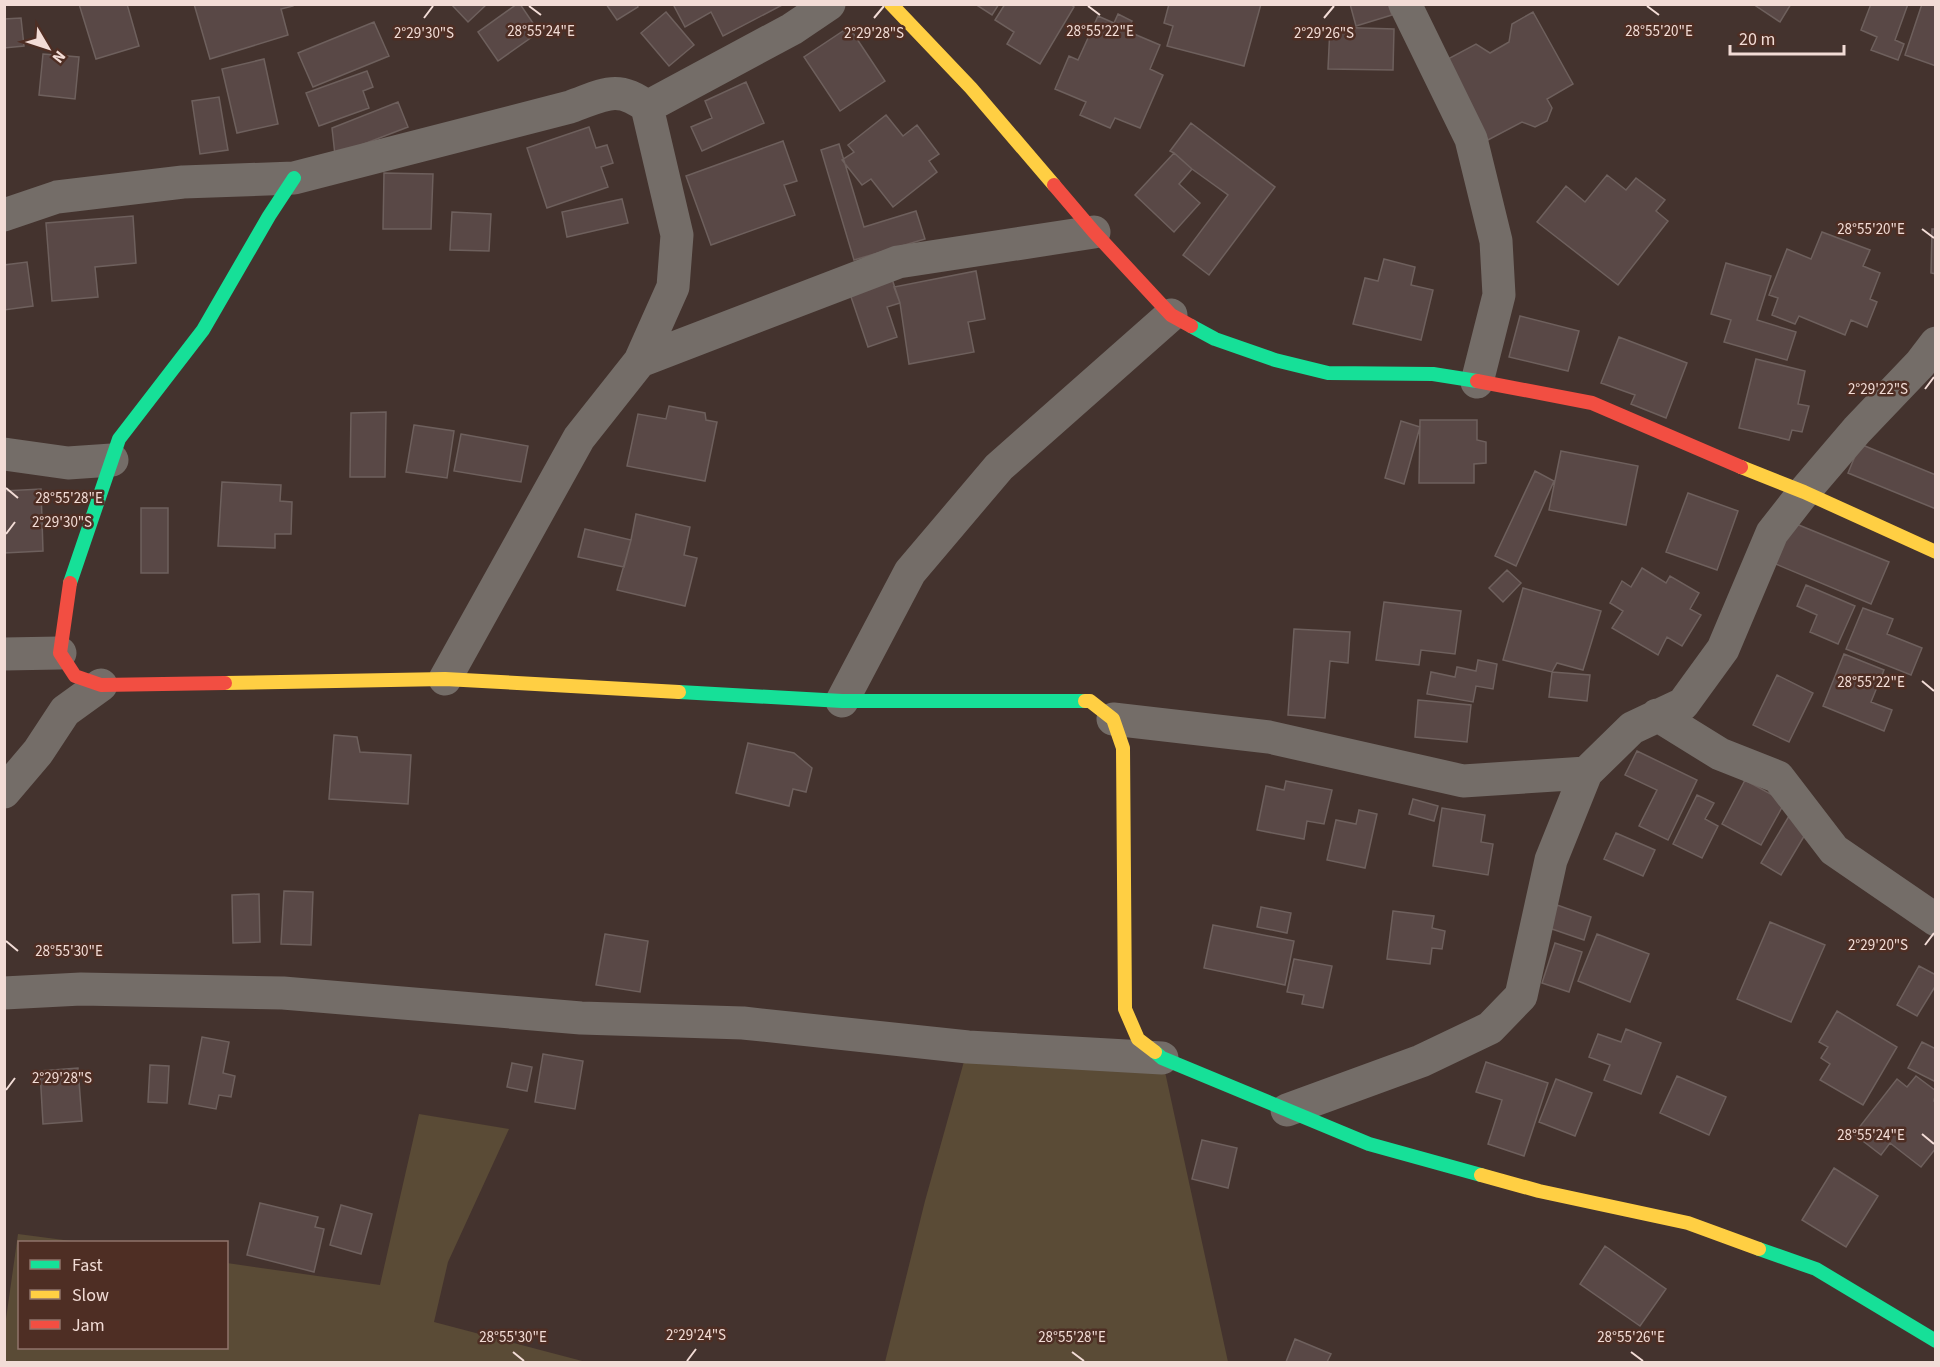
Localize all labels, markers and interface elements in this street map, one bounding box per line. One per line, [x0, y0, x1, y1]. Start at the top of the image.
north arrow [18, 18, 78, 78]
scale bar [1730, 18, 1844, 56]
text: 28°55'24"E [507, 21, 575, 42]
text: 28°55'22"E [1066, 21, 1134, 42]
text: 28°55'20"E [1625, 21, 1693, 42]
text: 2°29'30"S [394, 23, 454, 44]
text: 2°29'28"S [844, 23, 904, 44]
text: 2°29'26"S [1294, 23, 1354, 44]
text: 20 m [1739, 27, 1775, 52]
text: N [47, 46, 71, 68]
text: 28°55'20"E [1837, 219, 1905, 240]
text: 2°29'22"S [1848, 379, 1908, 400]
text: 28°55'28"E [35, 488, 103, 509]
text: 2°29'30"S [32, 512, 92, 533]
text: 28°55'22"E [1837, 672, 1905, 693]
text: 2°29'20"S [1848, 935, 1908, 956]
text: 28°55'30"E [35, 941, 103, 962]
text: 2°29'28"S [32, 1068, 92, 1089]
text: 28°55'24"E [1837, 1125, 1905, 1146]
legend [18, 1241, 228, 1349]
text: Fast [72, 1253, 103, 1278]
text: Slow [72, 1283, 109, 1308]
text: Jam [72, 1313, 105, 1338]
text: 2°29'24"S [666, 1325, 726, 1346]
text: 28°55'30"E [479, 1327, 547, 1348]
text: 28°55'28"E [1038, 1327, 1106, 1348]
text: 28°55'26"E [1597, 1327, 1665, 1348]

